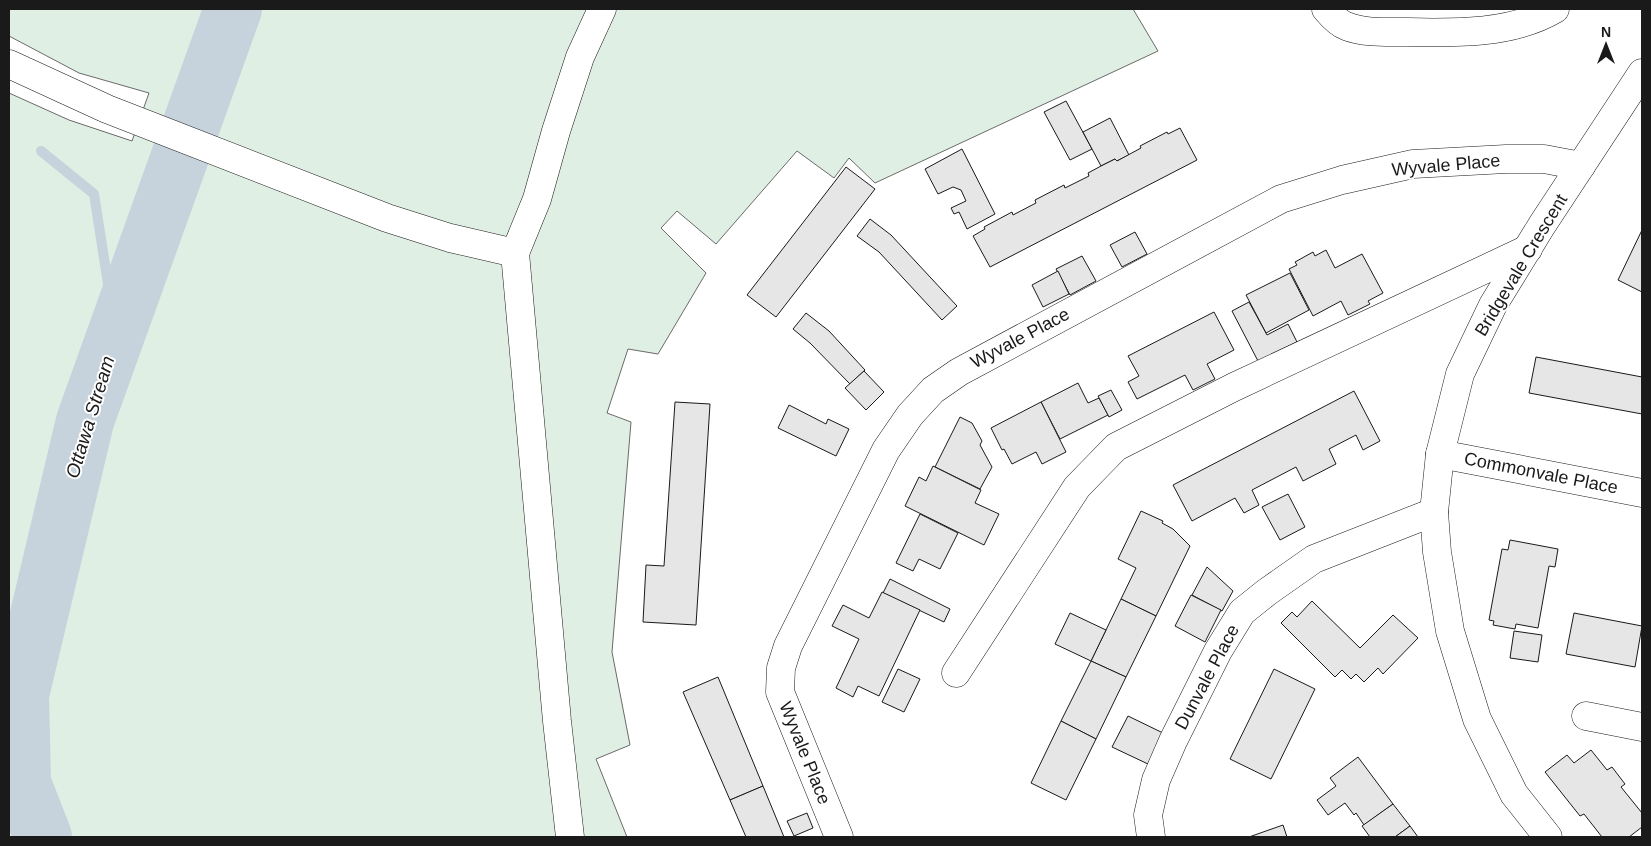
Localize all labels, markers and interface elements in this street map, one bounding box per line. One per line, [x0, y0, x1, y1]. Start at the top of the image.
north arrow [1581, 20, 1631, 70]
text: N [1601, 24, 1611, 40]
street label: Wyvale Place [1391, 150, 1501, 180]
street label: Bridgevale Crescent [1471, 190, 1571, 340]
street label: Wyvale Place [967, 304, 1073, 372]
water label: Ottawa Stream [61, 353, 119, 481]
street label: Commonvale Place [1462, 448, 1620, 498]
street label: Dunvale Place [1171, 621, 1243, 733]
street label: Wyvale Place [775, 699, 835, 807]

